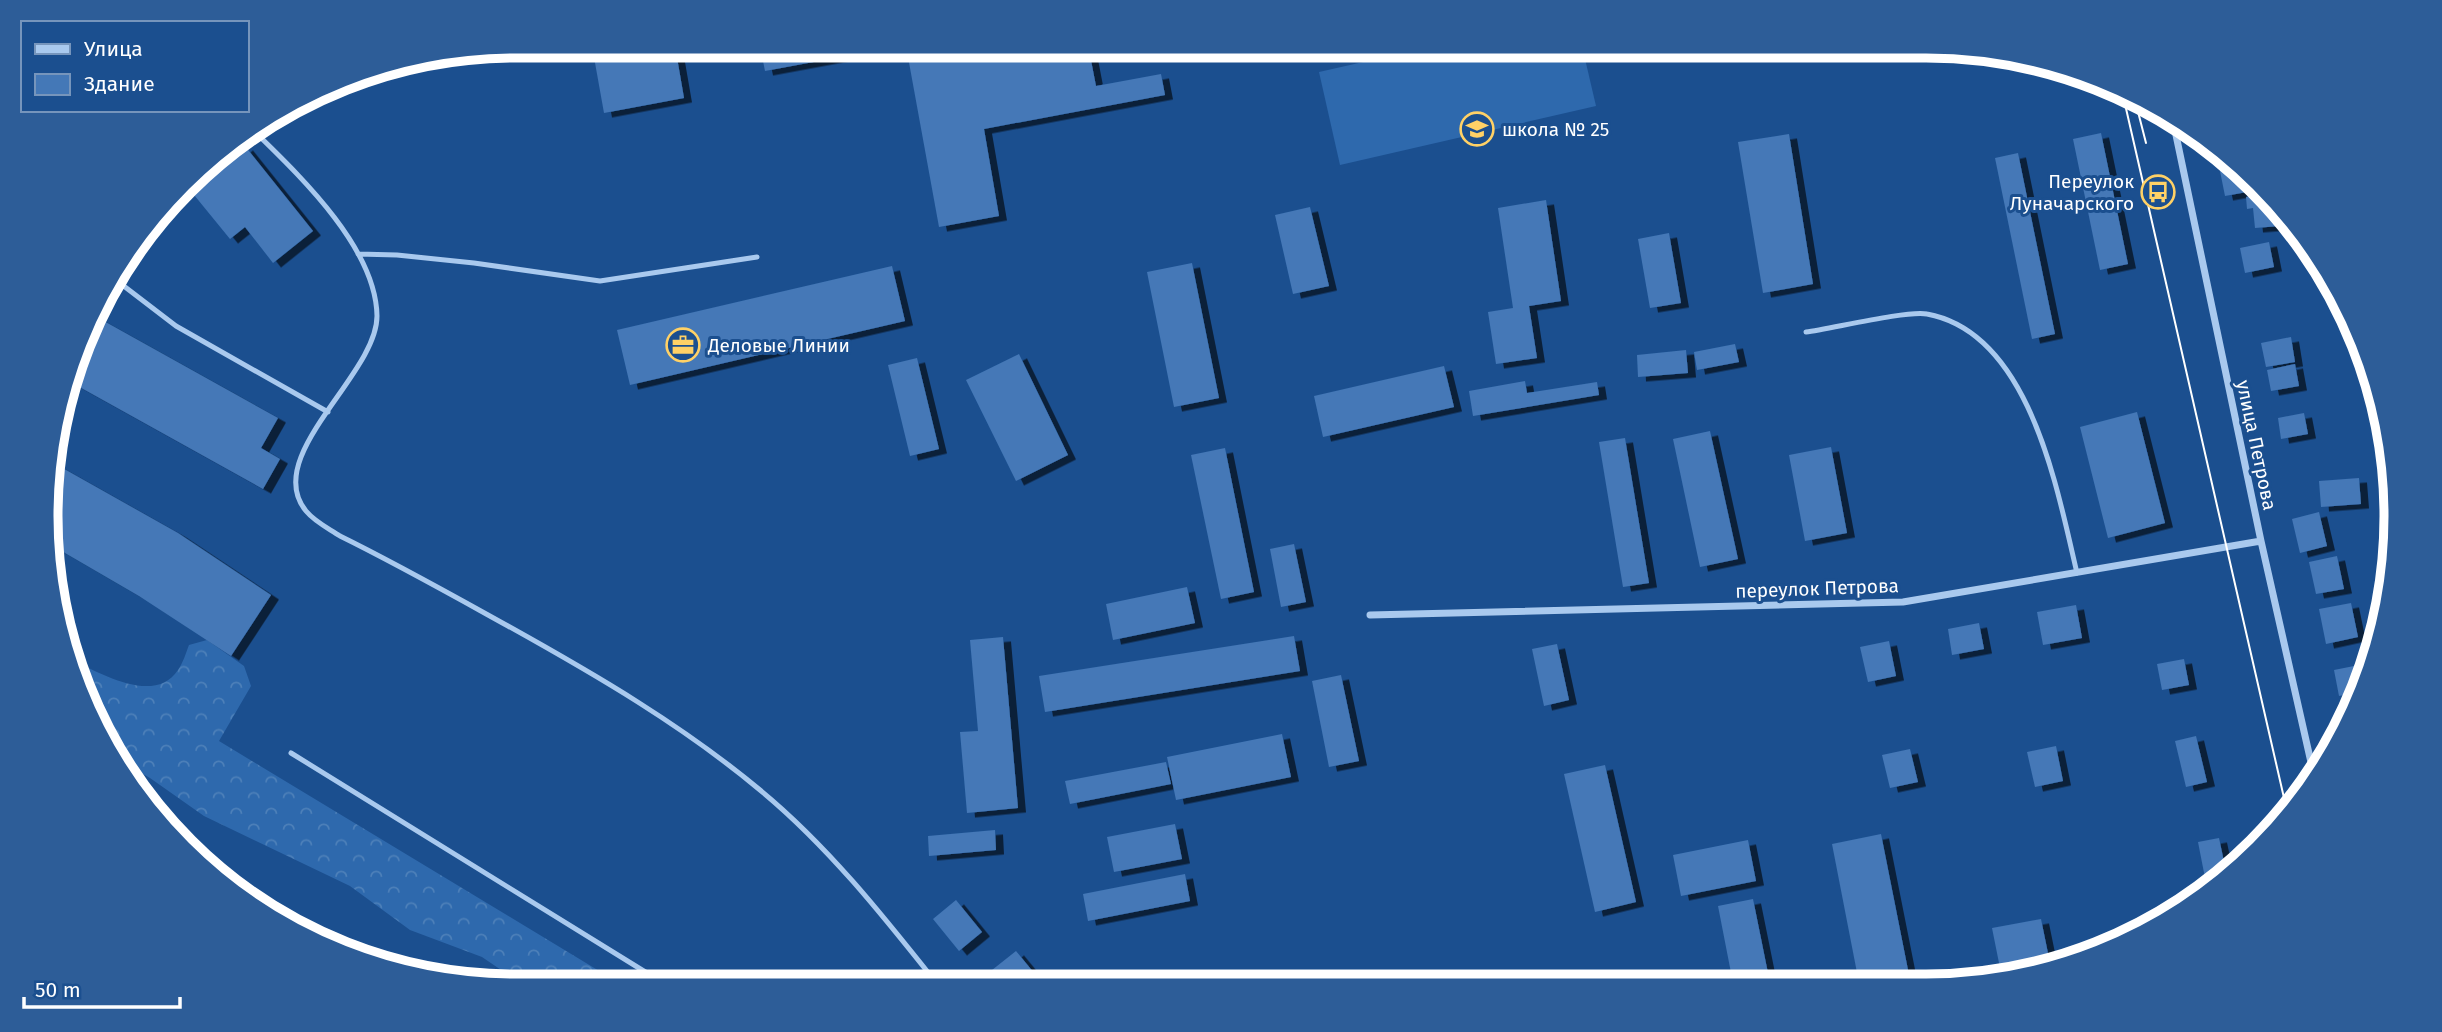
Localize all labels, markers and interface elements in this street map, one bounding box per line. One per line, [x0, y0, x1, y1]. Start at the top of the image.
legend [21, 21, 248, 112]
text: Улица [84, 36, 143, 62]
text: Здание [84, 71, 155, 97]
school or university icon: школа № 25 [1458, 110, 1496, 148]
place label: школа № 25 [1502, 118, 1609, 141]
place label: Переулок Луначарского [2010, 170, 2134, 215]
bus stop icon: Переулок Луначарского [2139, 173, 2177, 211]
office icon: Деловые Линии [664, 326, 702, 364]
place label: Деловые Линии [707, 334, 850, 357]
street label: улица Петрова [2231, 378, 2282, 512]
street label: переулок Петрова [1735, 574, 1899, 603]
scale bar [24, 965, 180, 1009]
text: 50 m [35, 977, 81, 1003]

